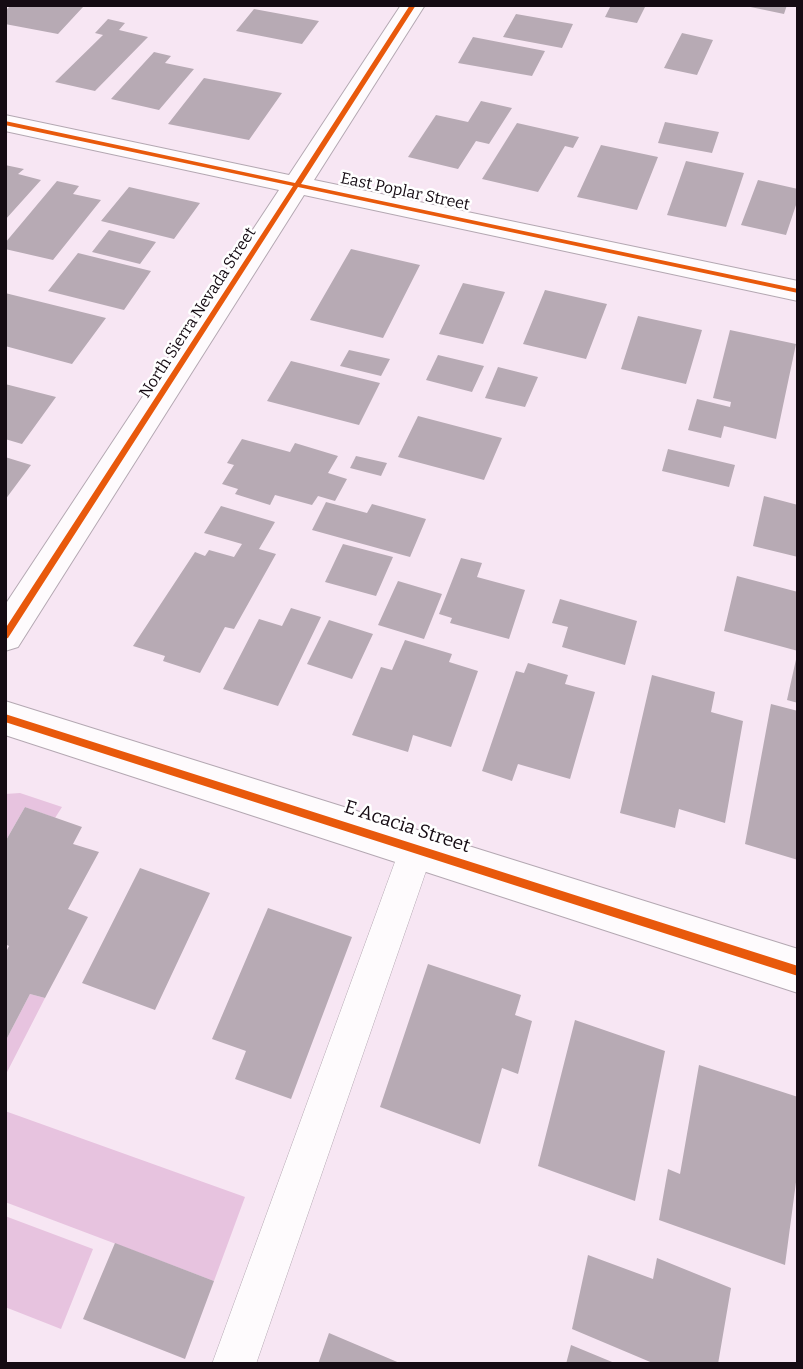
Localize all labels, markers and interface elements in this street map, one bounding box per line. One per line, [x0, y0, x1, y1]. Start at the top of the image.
street label: East Poplar Street [339, 169, 471, 215]
street label: North Sierra Nevada Street [136, 224, 260, 402]
street label: E Acacia Street [341, 796, 473, 858]

